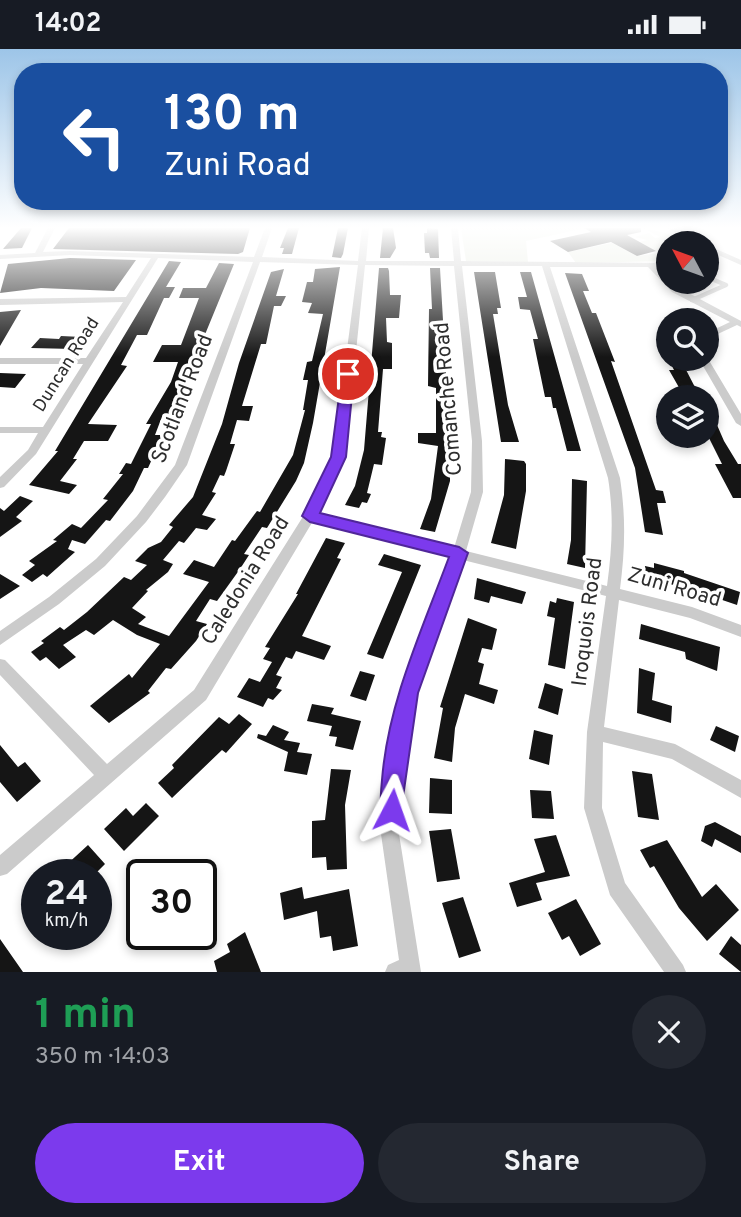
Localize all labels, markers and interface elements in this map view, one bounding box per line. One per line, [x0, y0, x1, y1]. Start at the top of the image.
text: 14:02 [35, 8, 101, 41]
text: 130 m [164, 86, 300, 148]
icon: left [49, 91, 140, 182]
text: Zuni Road [164, 147, 311, 187]
north arrow [656, 231, 719, 294]
map controls [656, 231, 719, 448]
button: search [656, 308, 719, 371]
street label: Duncan Road [29, 313, 105, 417]
street label: Comanche Road [429, 321, 469, 477]
street label: Scotland Road [146, 331, 220, 467]
pin [318, 344, 378, 404]
icon: arrive [329, 355, 367, 393]
button: layers [656, 385, 719, 448]
street label: Caledonia Road [196, 512, 296, 650]
street label: Iroquois Road [567, 556, 609, 688]
street label: Zuni Road [624, 562, 724, 614]
position arrow [355, 773, 429, 847]
speed limit sign: 30 [126, 859, 217, 950]
text: 24 [45, 873, 88, 917]
text: km/h [45, 910, 88, 933]
text: 1 min [35, 990, 136, 1043]
button: close [632, 995, 706, 1069]
text: 350 m · 14:03 [35, 1043, 170, 1072]
button: Exit [35, 1123, 364, 1203]
button: Share [378, 1123, 706, 1203]

